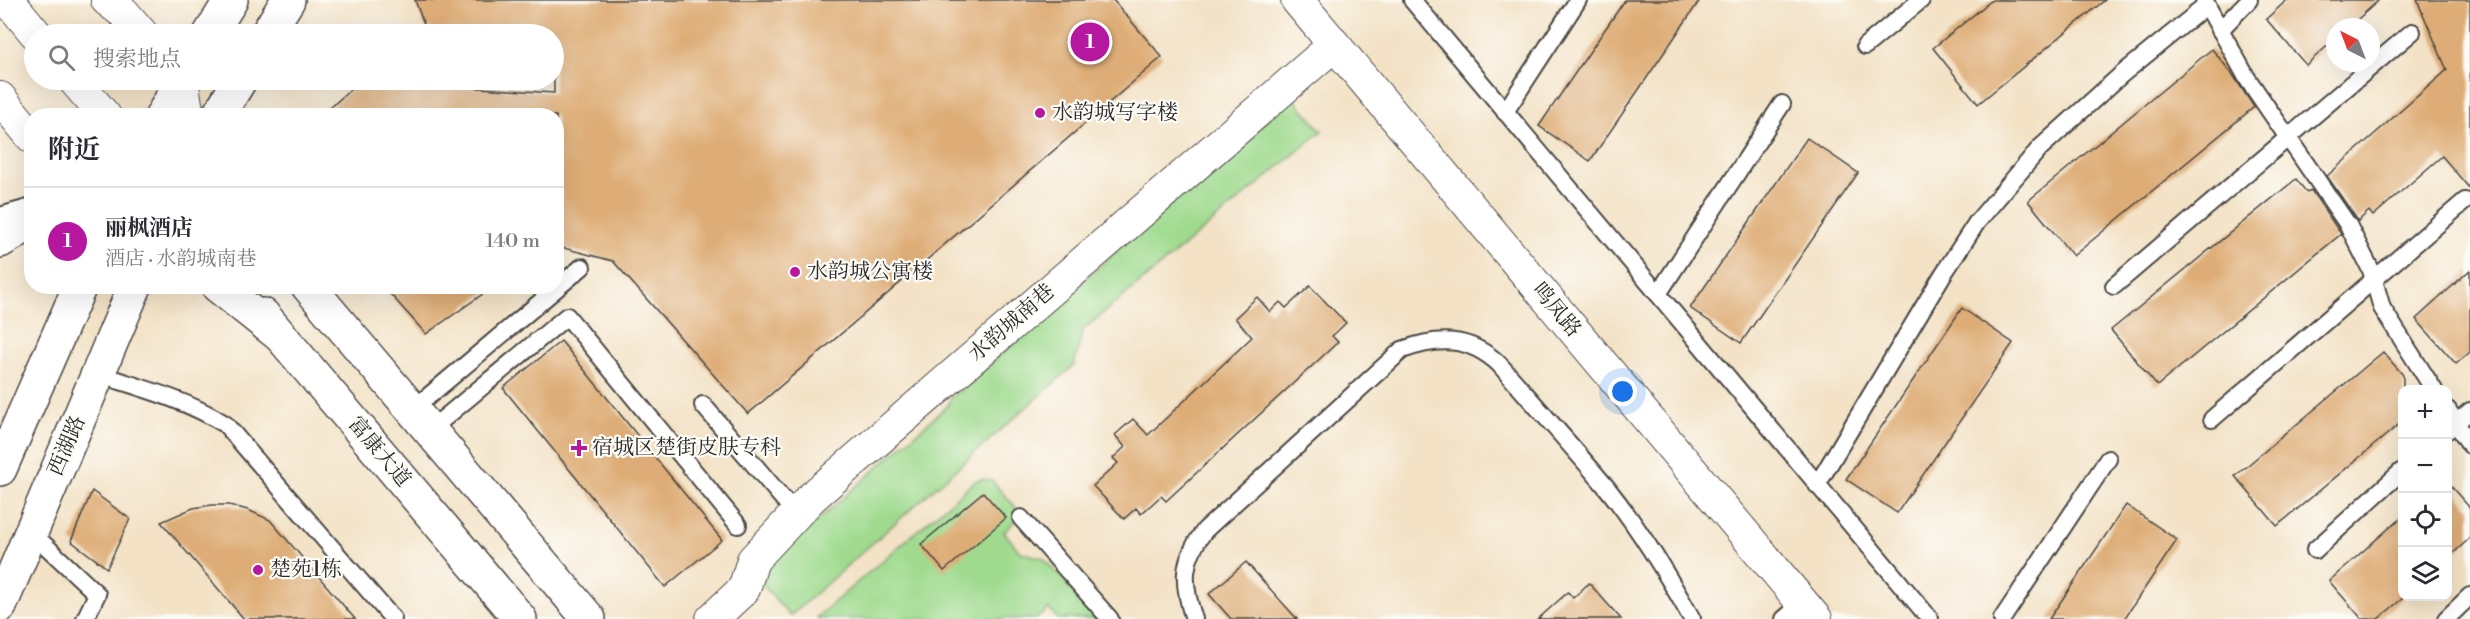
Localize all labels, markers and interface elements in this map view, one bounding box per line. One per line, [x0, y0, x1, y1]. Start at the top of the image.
north arrow [2326, 18, 2380, 72]
pin: 1 [1070, 20, 1110, 64]
search box [24, 24, 564, 90]
icon: search [45, 41, 78, 74]
text: 搜索地点 [93, 46, 181, 73]
place label: 水韵城写字楼 [1052, 100, 1178, 126]
marker: 水韵城写字楼 [1033, 106, 1047, 120]
text: 附近 [48, 134, 100, 166]
text: 丽枫酒店 [105, 215, 193, 242]
text: 1 [63, 229, 72, 254]
text: 140 m [485, 229, 540, 254]
text: 酒店 · 水韵城南巷 [105, 247, 257, 272]
place label: 水韵城公寓楼 [807, 259, 933, 285]
marker: 水韵城公寓楼 [788, 265, 802, 279]
street label: 鸣凤路 [1526, 278, 1586, 342]
street label: 水韵城南巷 [964, 279, 1060, 367]
your location [1608, 377, 1637, 406]
map controls [2398, 385, 2452, 601]
button: + [2398, 385, 2452, 439]
street label: 富康大道 [342, 411, 416, 493]
street label: 西湖路 [43, 412, 91, 480]
place label: 宿城区楚街皮肤专科 [592, 435, 781, 461]
marker: 宿城区楚街皮肤专科 [570, 439, 588, 457]
button: − [2398, 439, 2452, 493]
button: locate [2398, 493, 2452, 547]
button: layers [2398, 547, 2452, 601]
place label: 楚苑1栋 [270, 557, 342, 583]
marker: 楚苑1栋 [251, 563, 265, 577]

